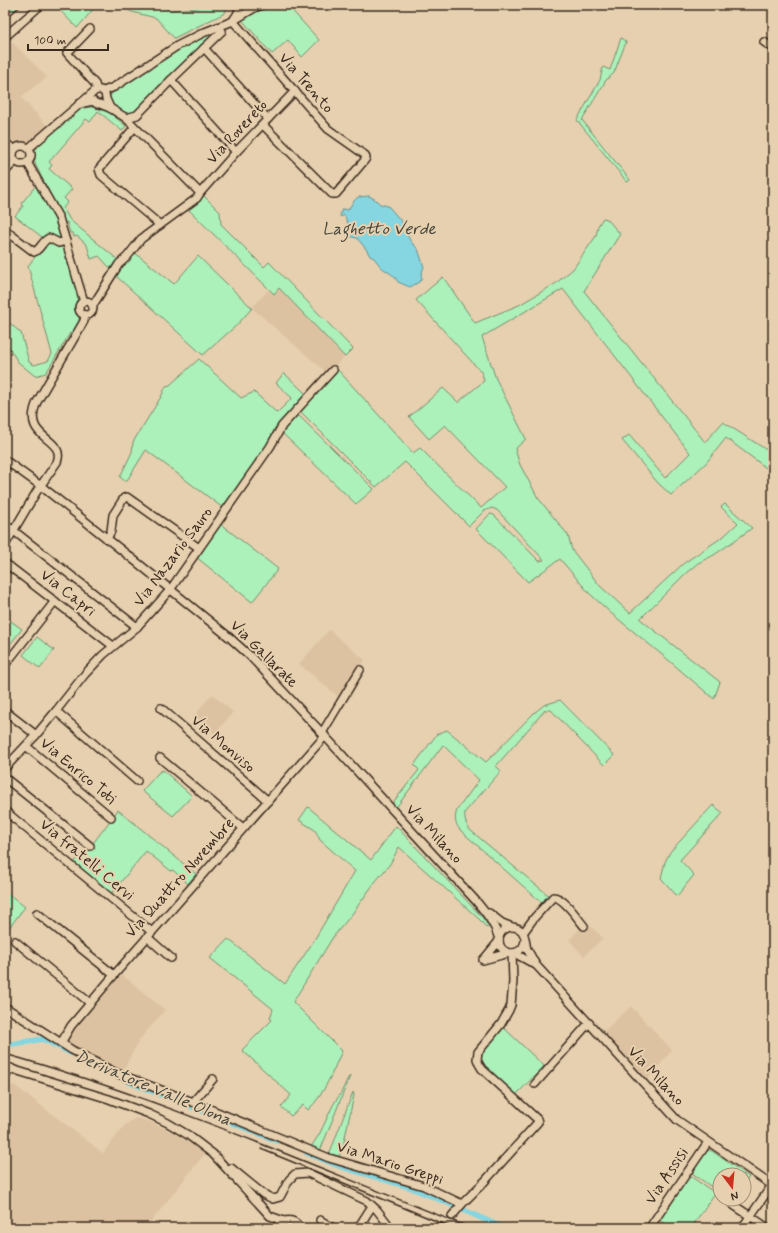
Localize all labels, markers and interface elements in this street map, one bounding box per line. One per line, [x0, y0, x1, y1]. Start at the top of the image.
scale bar [28, 26, 108, 52]
text: 100 m [34, 33, 66, 49]
street label: Via Trento [274, 48, 338, 118]
street label: Via Rovereto [202, 95, 272, 169]
water label: Laghetto Verde [322, 218, 437, 242]
street label: Via Nazario Sauro [129, 503, 218, 611]
street label: Via Capri [36, 565, 100, 622]
street label: Via Gallarate [225, 615, 303, 693]
street label: Via Monviso [186, 710, 260, 778]
street label: Via Enrico Toti [35, 733, 121, 809]
street label: Via Milano [401, 800, 467, 868]
street label: Via Quattro Novembre [120, 813, 240, 943]
street label: Via fratelli Cervi [35, 814, 139, 906]
street label: Via Milano [623, 1042, 689, 1110]
water label: Derivatore Valle Olona [72, 1045, 235, 1131]
street label: Via Mario Greppi [334, 1136, 446, 1190]
street label: Via Assisi [640, 1143, 694, 1209]
north arrow [712, 1167, 752, 1207]
text: N [729, 1188, 740, 1203]

